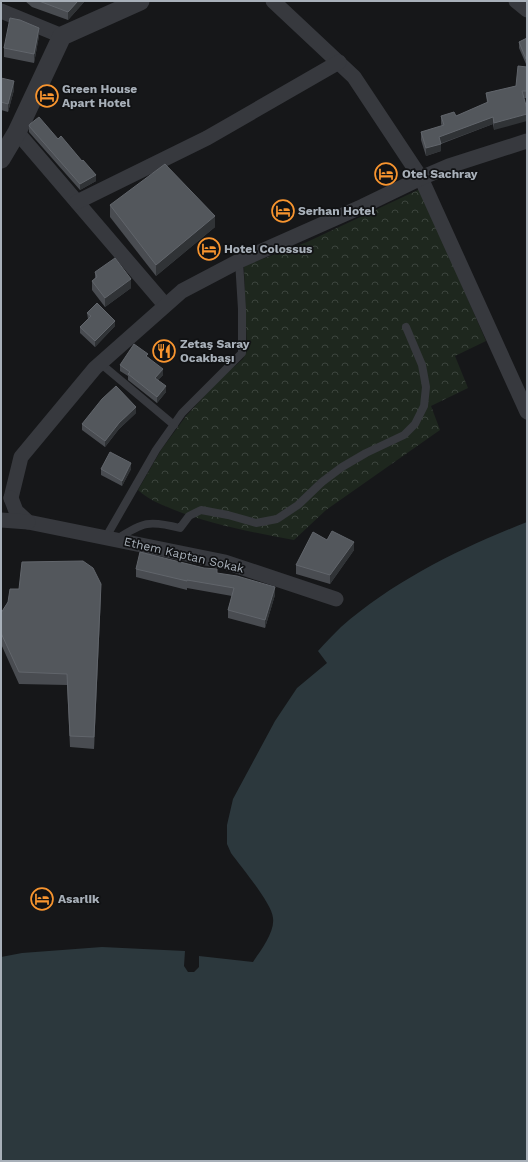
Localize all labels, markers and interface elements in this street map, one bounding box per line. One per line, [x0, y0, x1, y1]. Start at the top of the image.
place label: Green House Apart Hotel [62, 82, 137, 110]
hotel icon: Green House Apart Hotel [34, 83, 60, 109]
hotel icon: Otel Sachray [373, 161, 399, 187]
place label: Otel Sachray [402, 167, 478, 181]
hotel icon: Serhan Hotel [270, 198, 296, 224]
place label: Serhan Hotel [298, 204, 375, 218]
hotel icon: Hotel Colossus [196, 236, 222, 262]
place label: Hotel Colossus [224, 242, 313, 256]
place label: Zetaş Saray Ocakbaşı [180, 337, 250, 365]
restaurant icon: Zetaş Saray Ocakbaşı [151, 338, 177, 364]
street label: Ethem Kaptan Sokak [123, 534, 246, 576]
hotel icon: Asarlik [29, 886, 55, 912]
place label: Asarlik [58, 892, 100, 906]

